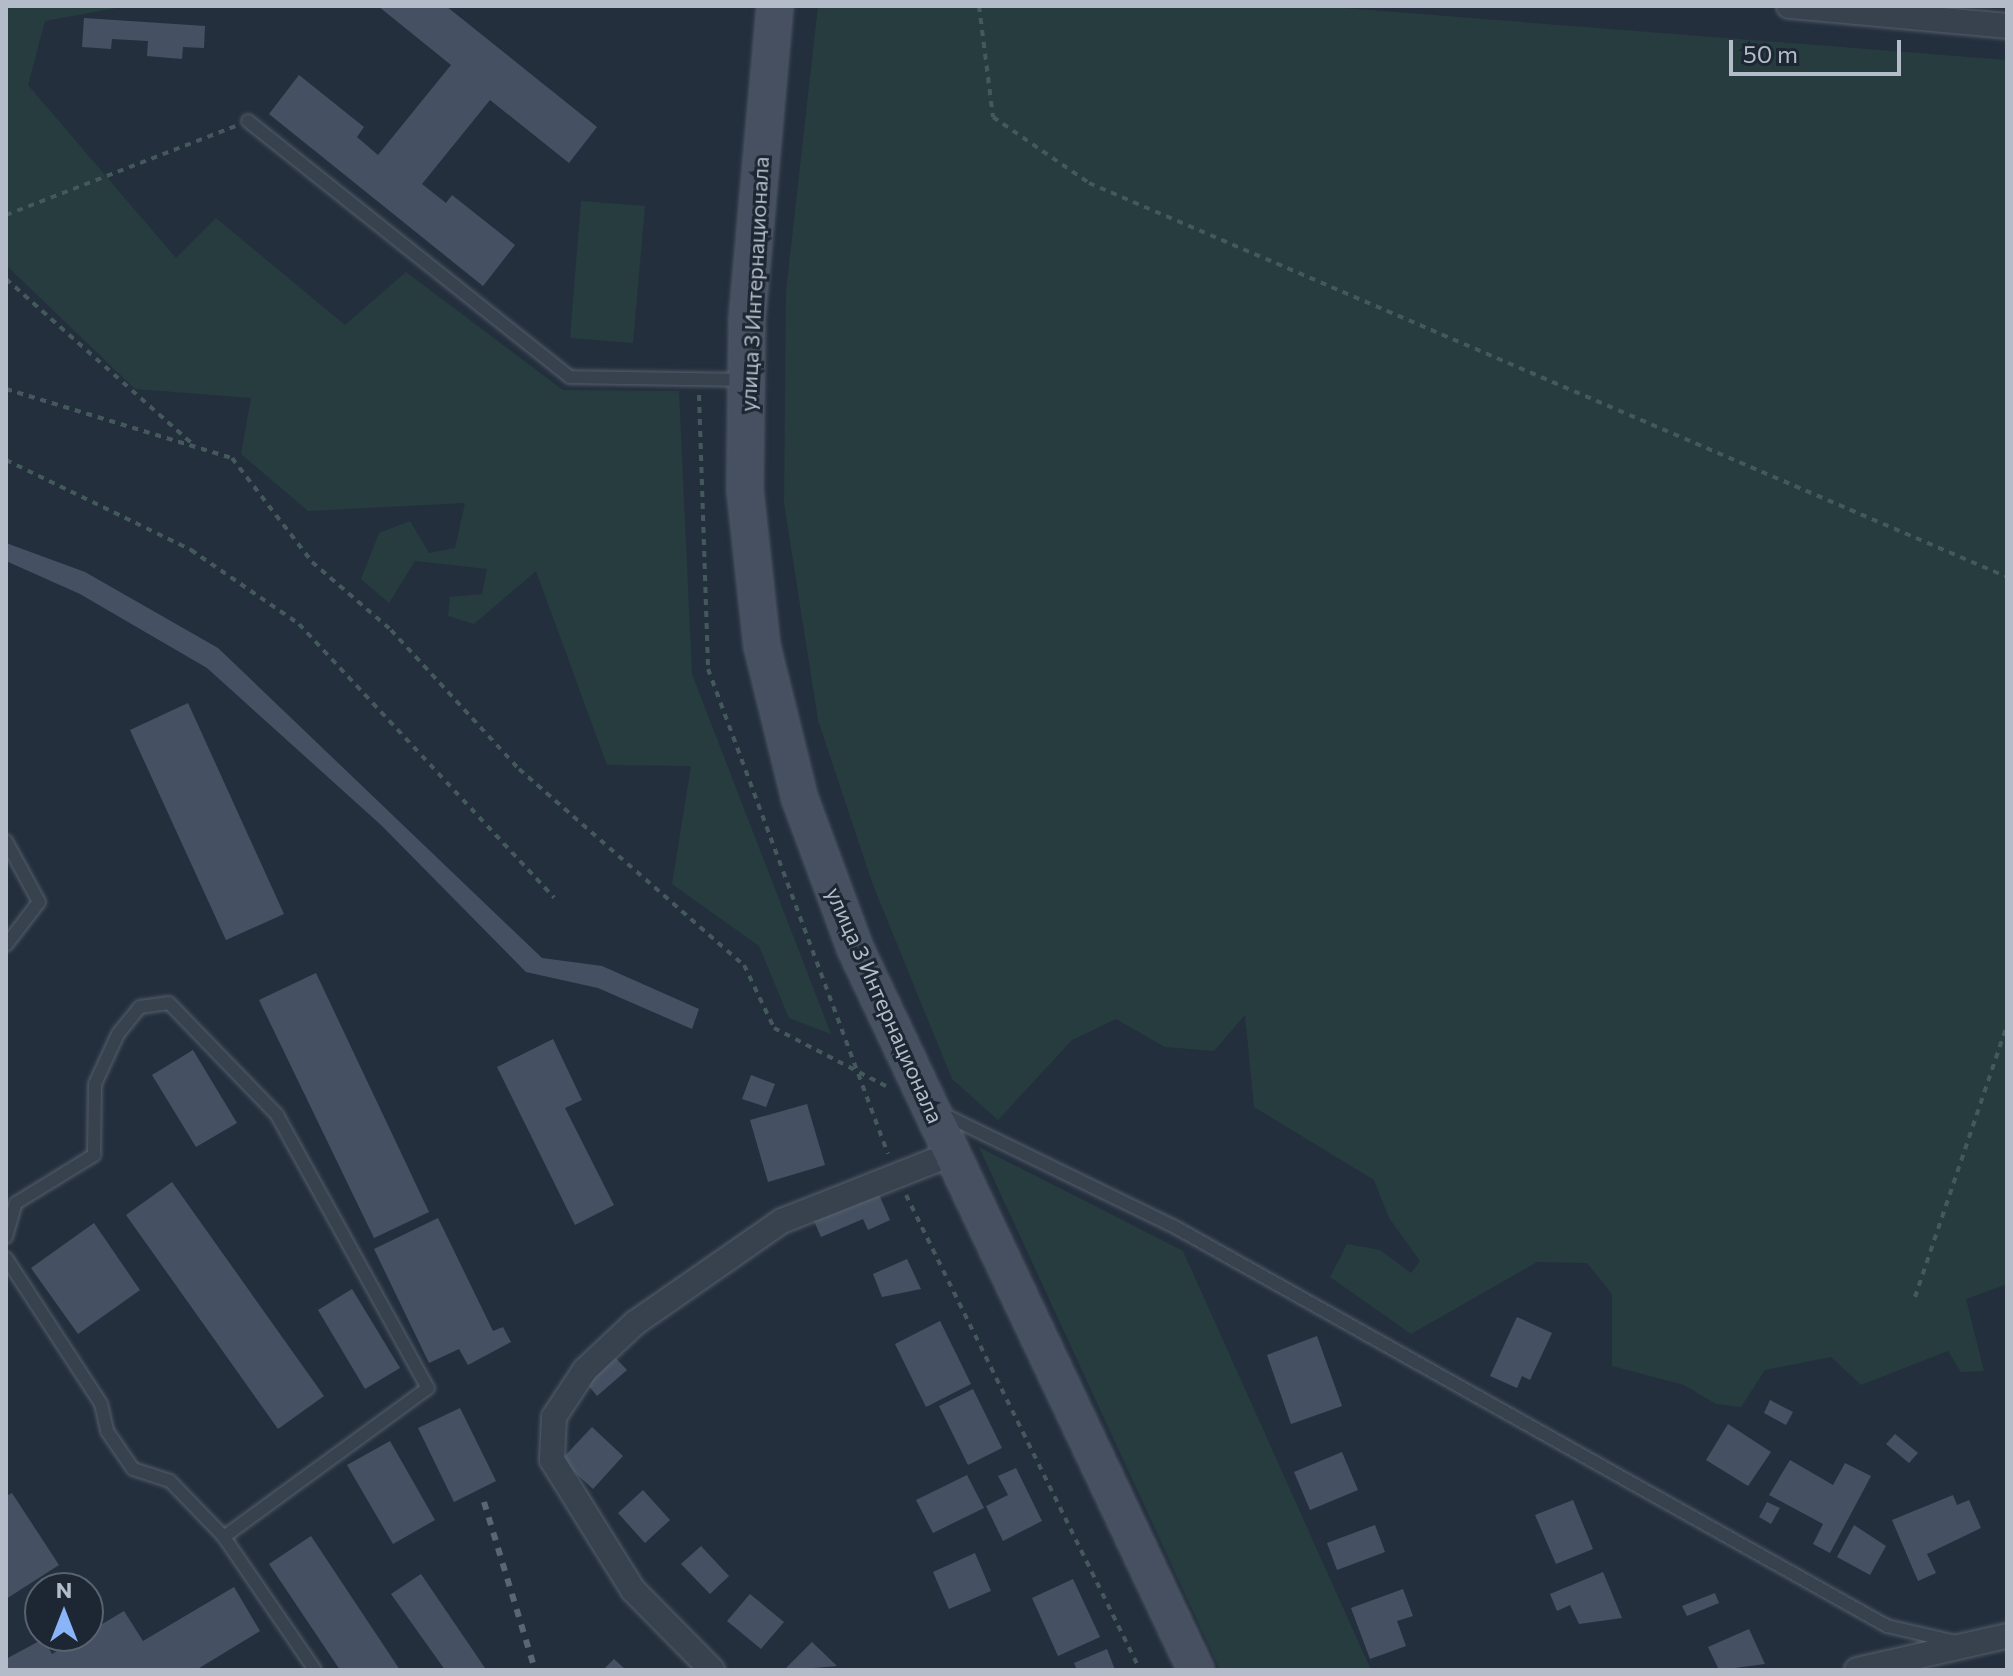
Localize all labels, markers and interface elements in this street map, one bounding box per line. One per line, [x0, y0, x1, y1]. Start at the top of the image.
scale bar [1733, 24, 1905, 74]
text: 50 m [1743, 39, 1798, 68]
street label: улица 3 Интернационала [734, 156, 774, 412]
street label: улица 3 Интернационала [821, 883, 949, 1127]
north arrow [24, 1572, 104, 1652]
text: N [56, 1576, 72, 1603]

